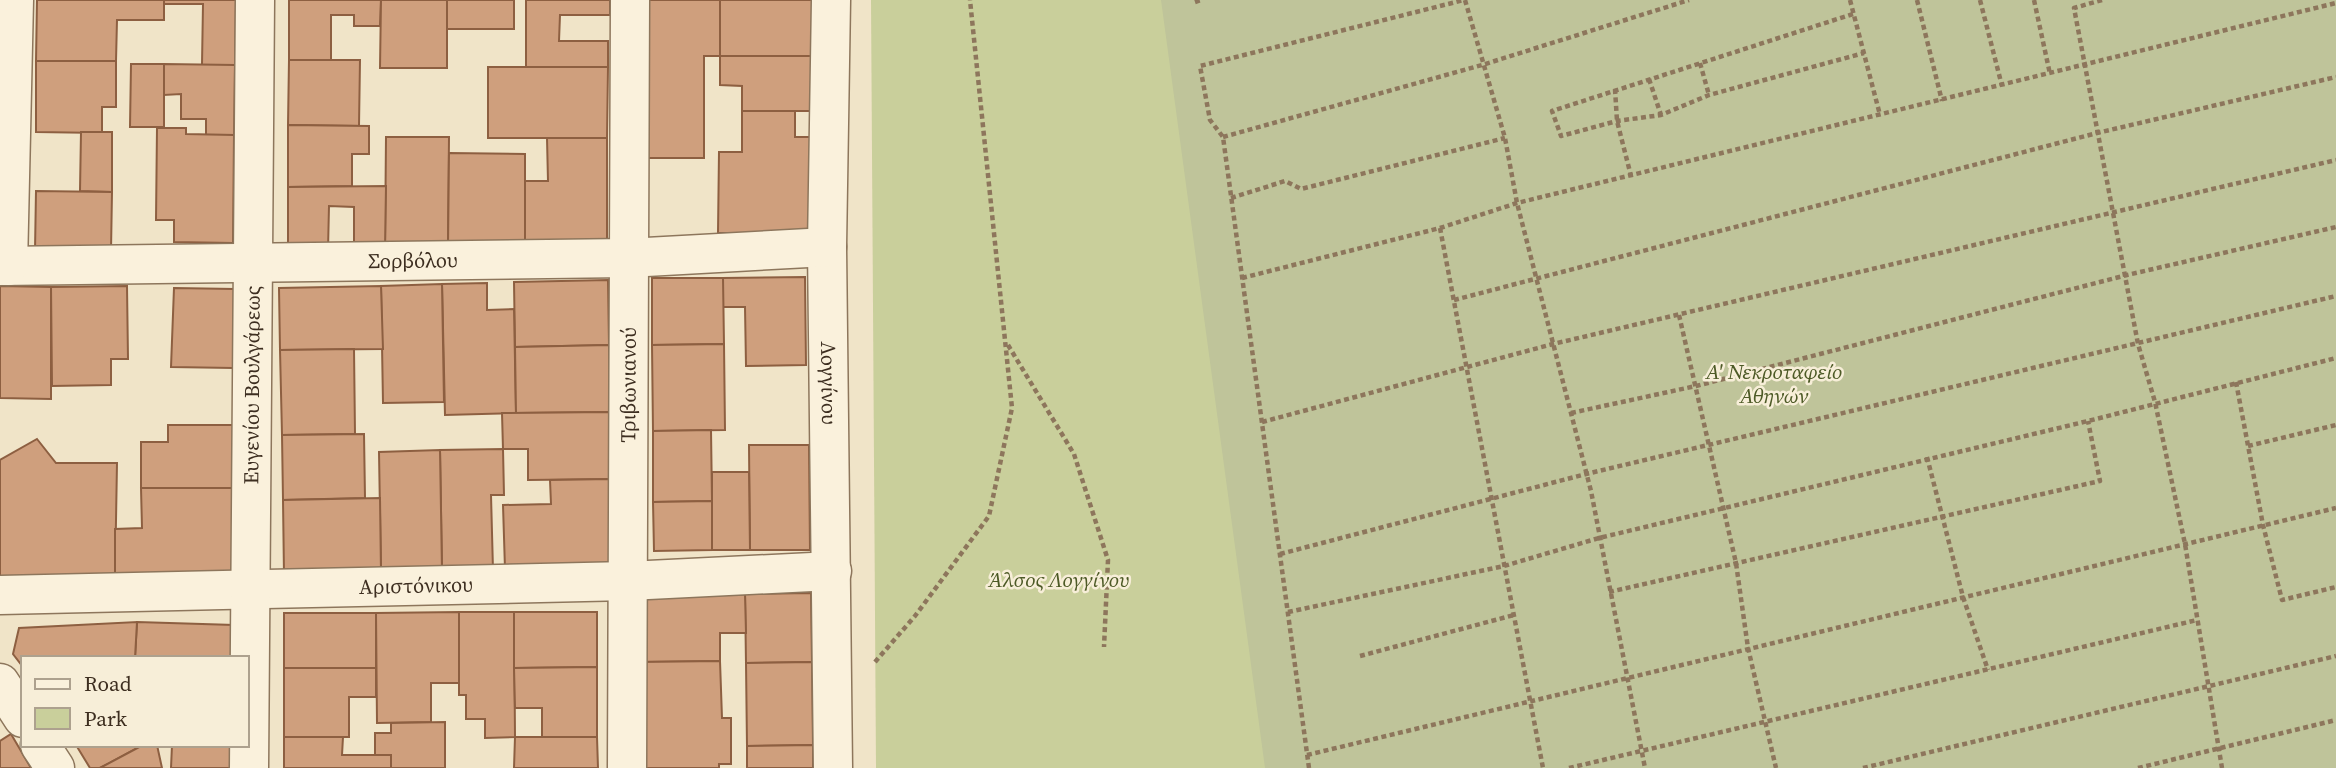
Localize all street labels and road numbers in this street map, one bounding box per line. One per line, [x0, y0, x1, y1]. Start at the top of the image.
street label: Σορβόλου [368, 245, 458, 275]
street label: Ευγενίου Βουλγάρεως [236, 285, 267, 485]
street label: Τριβωνιανού [613, 327, 643, 443]
street label: Λογγίνου [814, 341, 844, 425]
street label: Αριστόνικου [359, 569, 473, 601]

